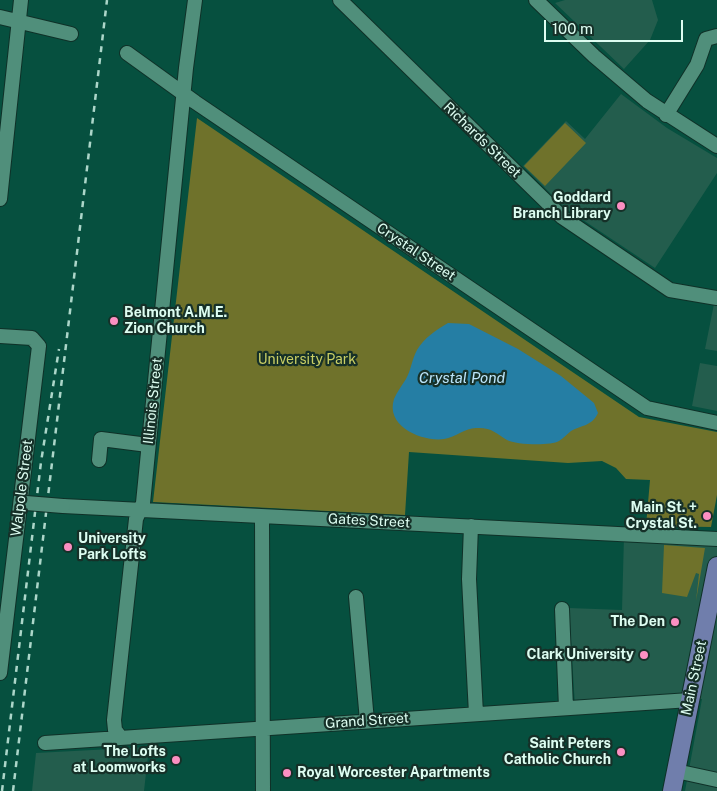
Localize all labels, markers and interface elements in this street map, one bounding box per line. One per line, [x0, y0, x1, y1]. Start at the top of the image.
scale bar [547, 10, 686, 42]
text: 100 m [552, 20, 593, 37]
street label: Richards Street [440, 99, 524, 181]
place label: Goddard Branch Library [513, 190, 611, 222]
marker: Goddard Branch Library [615, 200, 627, 212]
street label: Crystal Street [373, 220, 459, 284]
place label: Belmont A.M.E. Zion Church [124, 305, 227, 338]
marker: Belmont A.M.E. Zion Church [108, 315, 120, 327]
park label: University Park [258, 352, 356, 368]
street label: Illinois Street [140, 357, 166, 445]
water label: Crystal Pond [419, 369, 505, 387]
street label: Walpole Street [8, 439, 36, 537]
place label: Main St. + Crystal St. [625, 500, 697, 532]
street label: Gates Street [328, 510, 410, 532]
marker: Main St. + Crystal St. [701, 510, 713, 522]
place label: University Park Lofts [78, 531, 146, 564]
marker: University Park Lofts [62, 541, 74, 553]
place label: The Den [610, 614, 665, 630]
marker: The Den [669, 616, 681, 628]
street label: Main Street [678, 639, 710, 717]
place label: Clark University [527, 647, 634, 663]
marker: Clark University [638, 649, 650, 661]
street label: Grand Street [325, 710, 409, 732]
place label: Saint Peters Catholic Church [504, 736, 611, 769]
place label: The Lofts at Loomworks [73, 744, 166, 776]
marker: Saint Peters Catholic Church [615, 746, 627, 758]
marker: The Lofts at Loomworks [170, 754, 182, 766]
place label: Royal Worcester Apartments [297, 765, 490, 781]
marker: Royal Worcester Apartments [281, 767, 293, 779]

